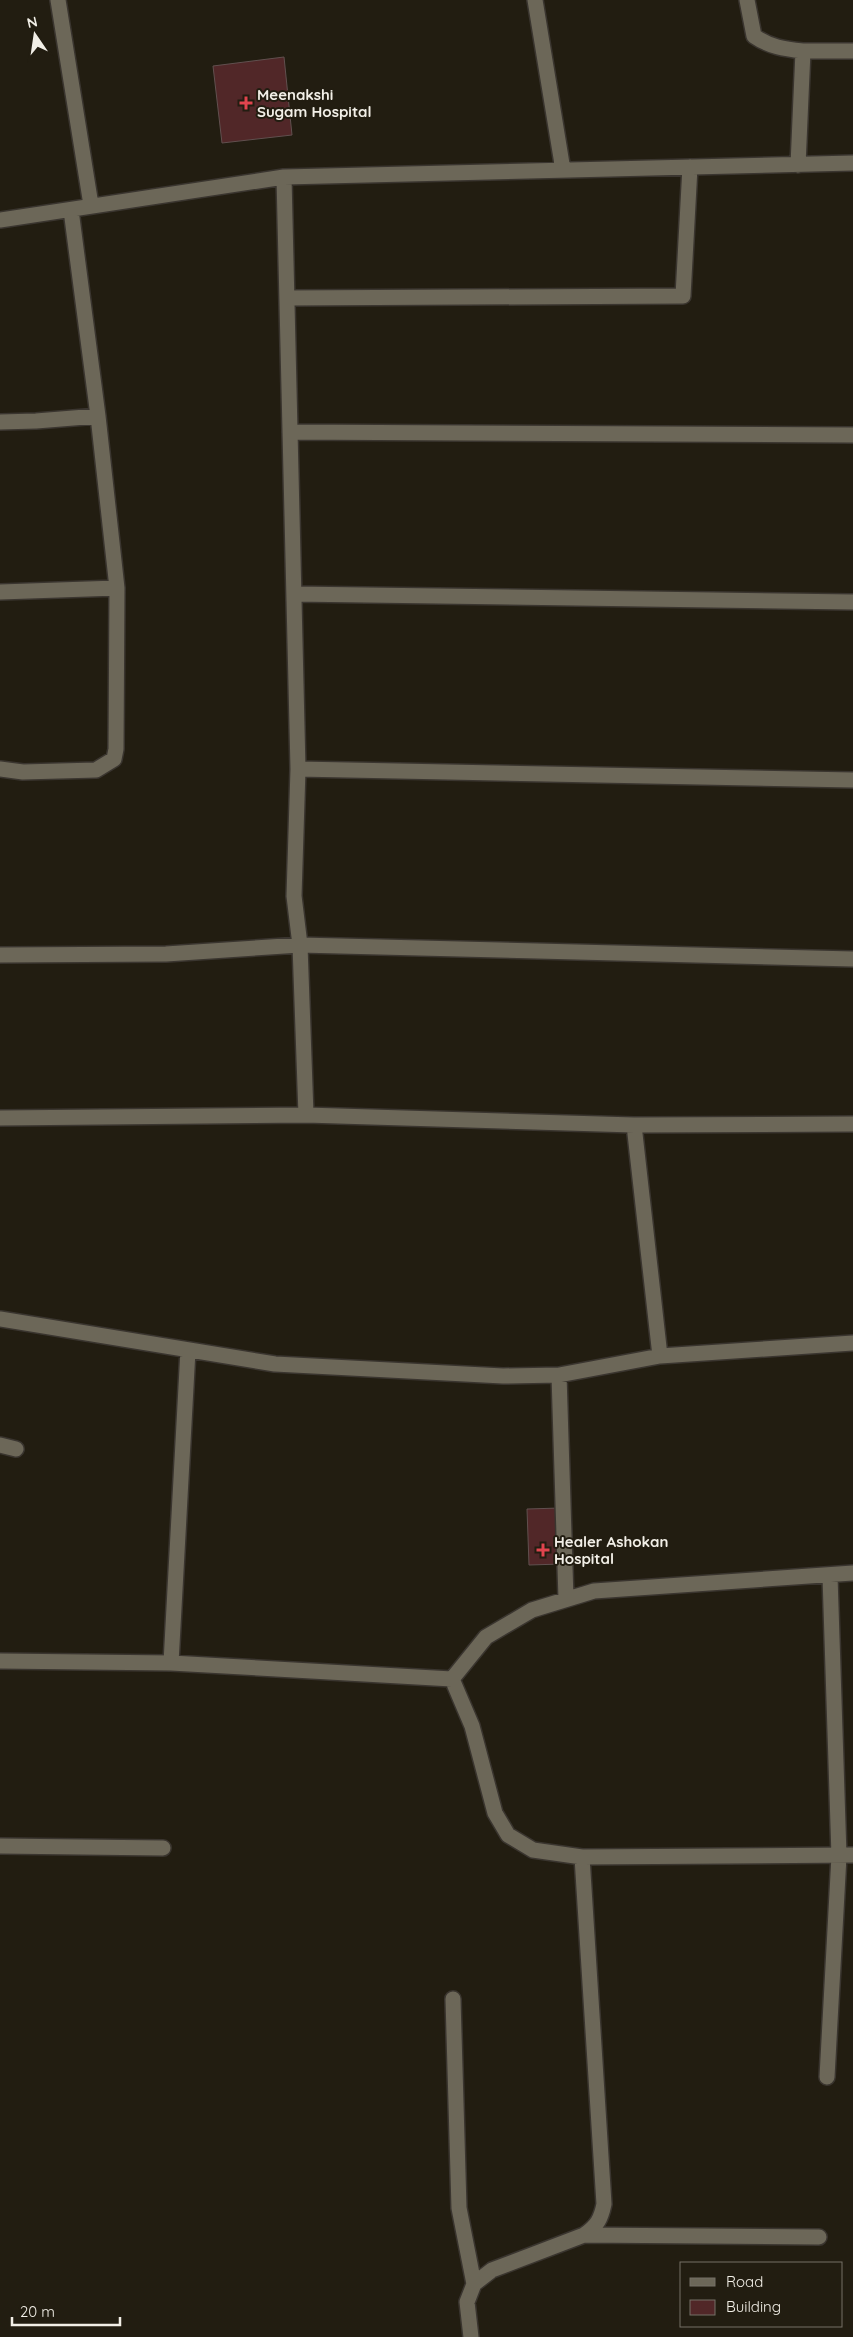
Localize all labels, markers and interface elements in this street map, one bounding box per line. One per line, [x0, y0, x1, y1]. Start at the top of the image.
north arrow [10, 10, 60, 60]
text: N [25, 12, 39, 32]
place label: Meenakshi Sugam Hospital [257, 85, 372, 121]
marker: Meenakshi Sugam Hospital [239, 96, 253, 110]
place label: Healer Ashokan Hospital [554, 1532, 668, 1568]
marker: Healer Ashokan Hospital [536, 1543, 550, 1557]
legend [680, 2262, 843, 2327]
text: Road [726, 2272, 763, 2291]
scale bar [12, 2294, 120, 2326]
text: Building [726, 2297, 781, 2316]
text: 20 m [20, 2302, 55, 2321]

